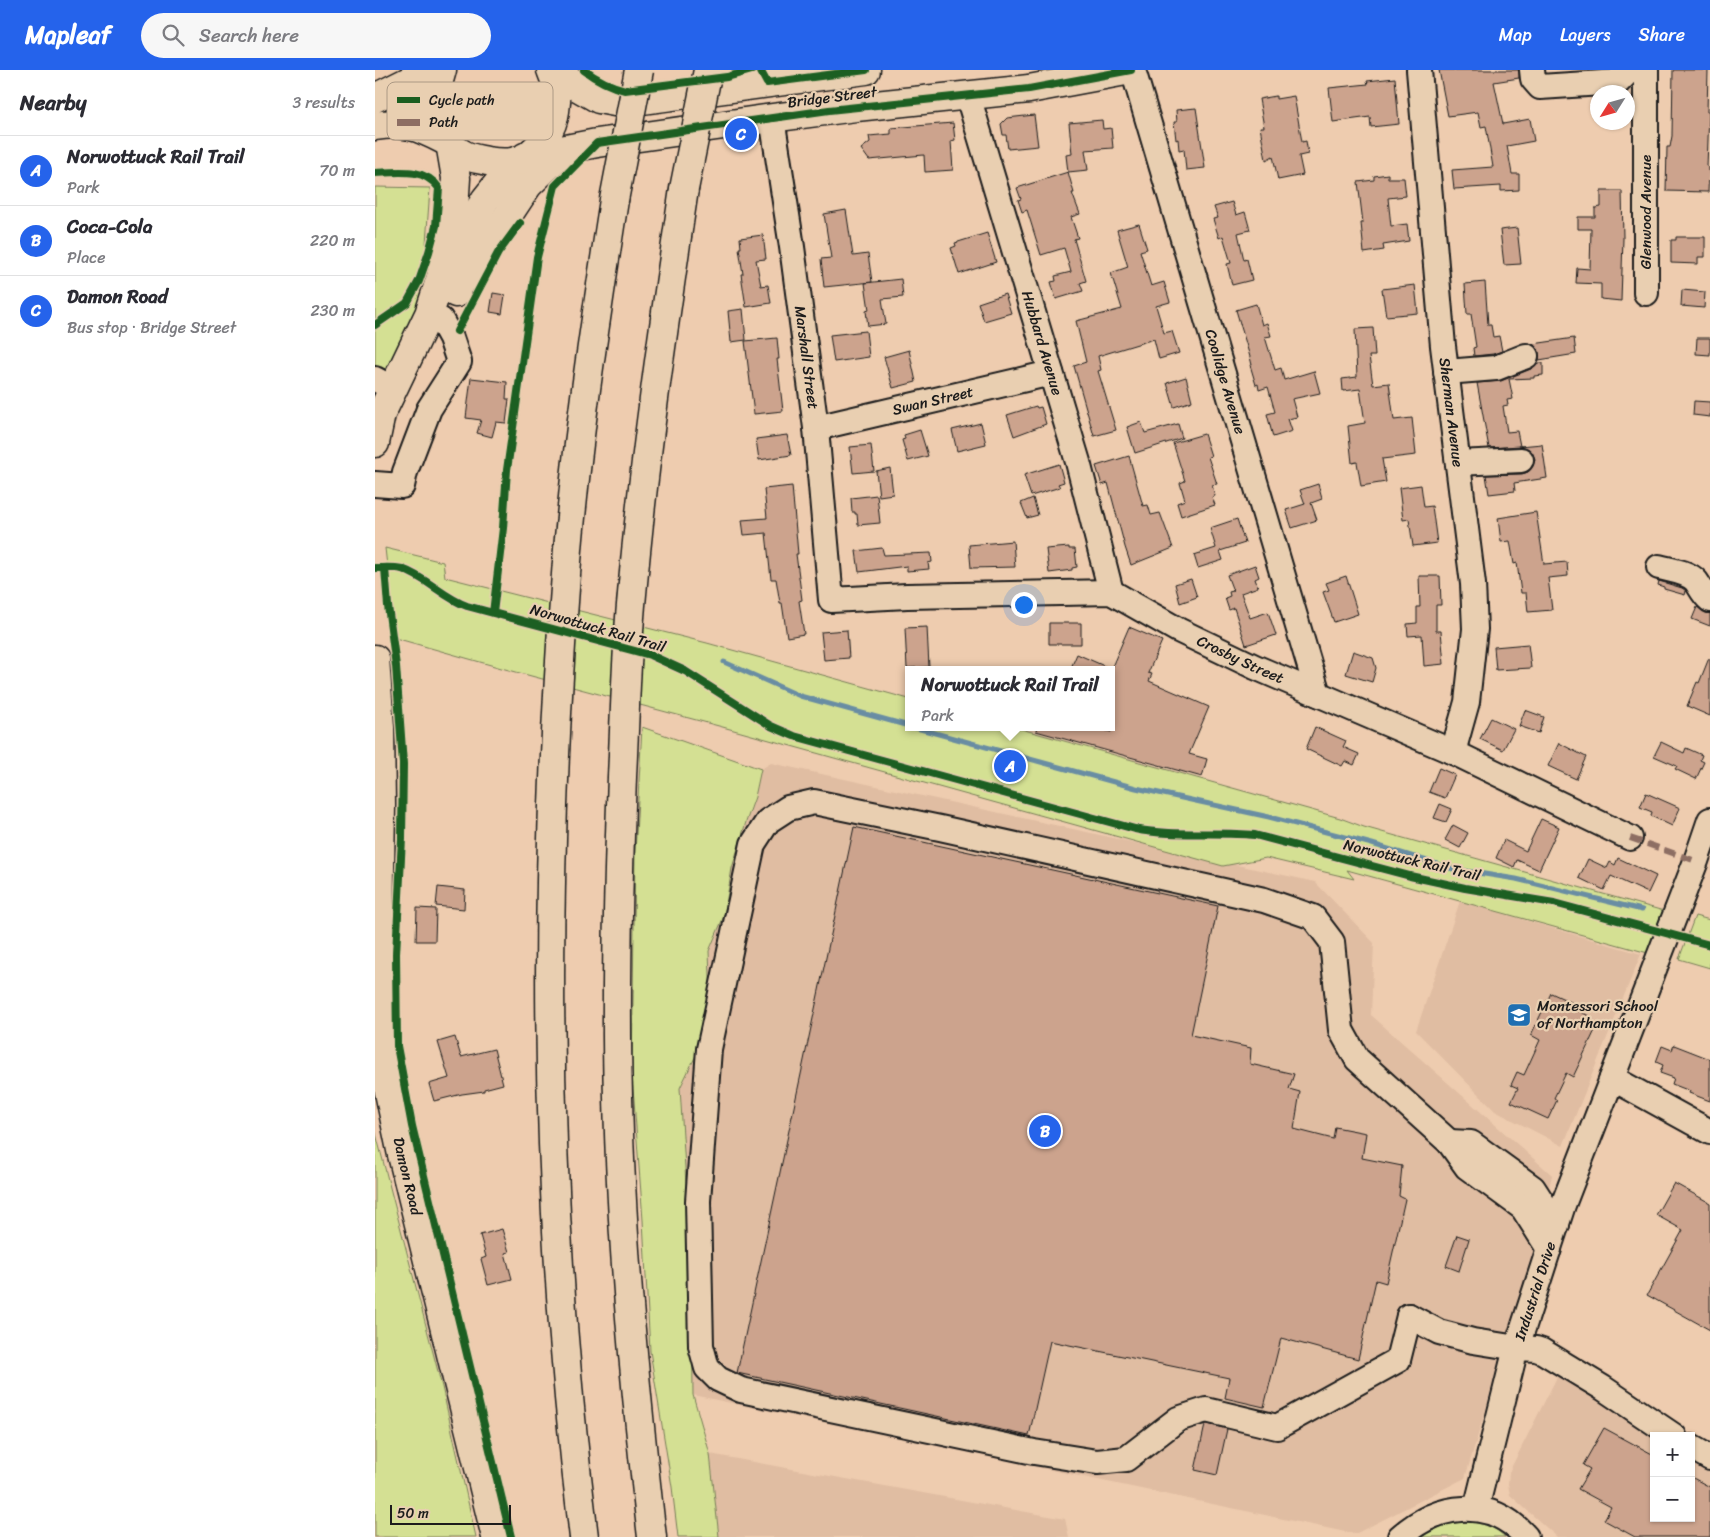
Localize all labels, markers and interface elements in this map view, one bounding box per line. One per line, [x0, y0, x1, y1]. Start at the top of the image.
search box [141, 13, 491, 58]
text: Mapleaf [25, 14, 111, 56]
text: Search here [199, 19, 299, 52]
text: Map [1499, 19, 1532, 51]
text: Layers [1560, 19, 1611, 51]
text: Share [1639, 19, 1685, 51]
icon: search [159, 21, 187, 49]
street label: Bridge Street [786, 78, 879, 115]
legend [387, 82, 553, 140]
text: Nearby [20, 84, 86, 122]
north arrow [1590, 85, 1635, 130]
text: 3 results [292, 88, 355, 117]
text: Cycle path [429, 88, 495, 113]
text: Path [429, 110, 458, 135]
pin: C [725, 115, 757, 153]
text: Norwottuck Rail Trail [67, 140, 244, 173]
street label: Glenwood Avenue [1633, 155, 1659, 269]
text: A [31, 156, 41, 185]
text: 70 m [319, 156, 355, 185]
text: Park [67, 173, 100, 202]
text: Coca-Cola [67, 210, 153, 243]
text: B [31, 226, 41, 255]
text: 220 m [310, 226, 355, 255]
text: Place [67, 243, 106, 272]
text: Damon Road [67, 280, 168, 313]
street label: Hubbard Avenue [1014, 287, 1070, 399]
text: C [31, 296, 41, 325]
text: 230 m [310, 296, 355, 325]
street label: Marshall Street [787, 304, 826, 411]
text: Bus stop · Bridge Street [67, 313, 236, 342]
street label: Coolidge Avenue [1197, 326, 1253, 438]
street label: Sherman Avenue [1432, 356, 1471, 469]
street label: Swan Street [890, 378, 976, 423]
your location [1011, 592, 1037, 618]
street label: Norwottuck Rail Trail [527, 596, 670, 660]
street label: Crosby Street [1192, 628, 1289, 691]
popup [905, 666, 1115, 731]
text: Norwottuck Rail Trail [921, 668, 1099, 701]
text: Park [921, 701, 954, 730]
pin: A [994, 747, 1026, 785]
street label: Norwottuck Rail Trail [1341, 832, 1484, 889]
place label: Montessori School of Northampton [1537, 993, 1659, 1036]
school or university icon: Montessori School of Northampton [1506, 1002, 1532, 1028]
pin: B [1029, 1112, 1061, 1150]
street label: Damon Road [386, 1135, 430, 1219]
street label: Industrial Drive [1507, 1238, 1563, 1345]
map controls [1650, 1432, 1695, 1522]
button: + [1650, 1432, 1695, 1477]
button: − [1650, 1477, 1695, 1522]
text: 50 m [397, 1501, 429, 1526]
scale bar [390, 1502, 511, 1525]

